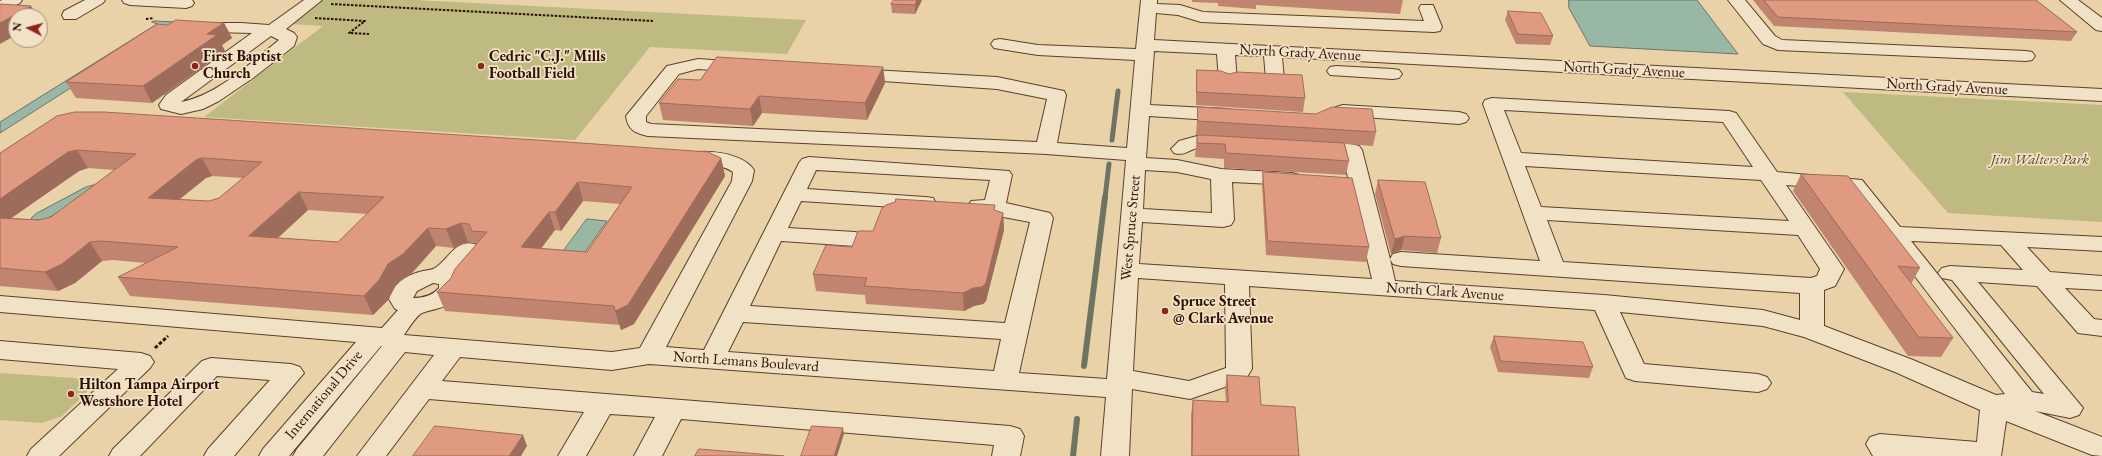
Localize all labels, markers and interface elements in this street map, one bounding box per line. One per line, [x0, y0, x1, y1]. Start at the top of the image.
north arrow [8, 8, 48, 48]
text: N [10, 22, 24, 32]
street label: North Grady Avenue [1239, 41, 1361, 65]
place label: First Baptist Church [203, 48, 282, 83]
place label: Cedric "C.J." Mills Football Field [489, 48, 606, 83]
street label: North Grady Avenue [1563, 58, 1685, 82]
marker: First Baptist Church [190, 61, 200, 71]
marker: Cedric "C.J." Mills Football Field [476, 61, 486, 71]
street label: North Grady Avenue [1886, 75, 2008, 99]
park label: Jim Walters Park [1991, 151, 2089, 169]
street label: West Spruce Street [1117, 174, 1145, 282]
street label: North Clark Avenue [1385, 279, 1505, 305]
place label: Spruce Street @ Clark Avenue [1173, 293, 1274, 328]
marker: Spruce Street @ Clark Avenue [1160, 306, 1170, 316]
street label: International Drive [281, 347, 367, 443]
street label: North Lemans Boulevard [672, 348, 820, 376]
place label: Hilton Tampa Airport Westshore Hotel [79, 376, 220, 411]
marker: Hilton Tampa Airport Westshore Hotel [66, 389, 76, 399]

